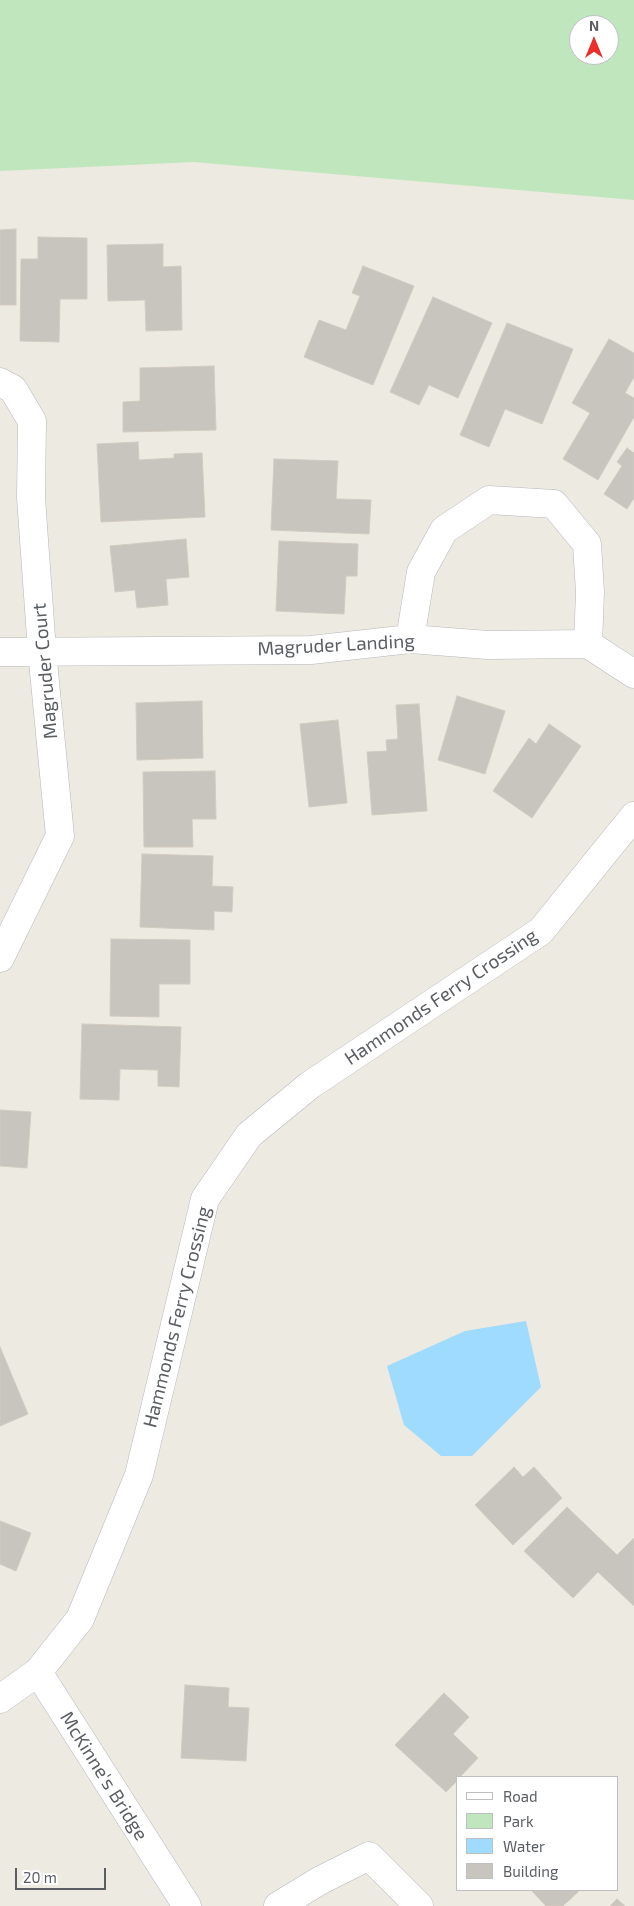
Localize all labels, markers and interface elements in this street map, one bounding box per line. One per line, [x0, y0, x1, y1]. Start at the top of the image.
north arrow [569, 15, 619, 65]
text: N [589, 17, 599, 34]
street label: Magruder Court [28, 602, 62, 740]
street label: Magruder Landing [257, 629, 415, 661]
street label: Hammonds Ferry Crossing [340, 924, 542, 1070]
street label: Hammonds Ferry Crossing [138, 1204, 216, 1430]
street label: McKinne's Bridge [55, 1707, 153, 1845]
legend [456, 1776, 619, 1891]
text: Road [503, 1787, 538, 1805]
text: Park [503, 1812, 534, 1830]
text: Water [503, 1837, 545, 1855]
scale bar [18, 1858, 109, 1890]
text: Building [503, 1862, 558, 1880]
text: 20 m [23, 1868, 57, 1886]

